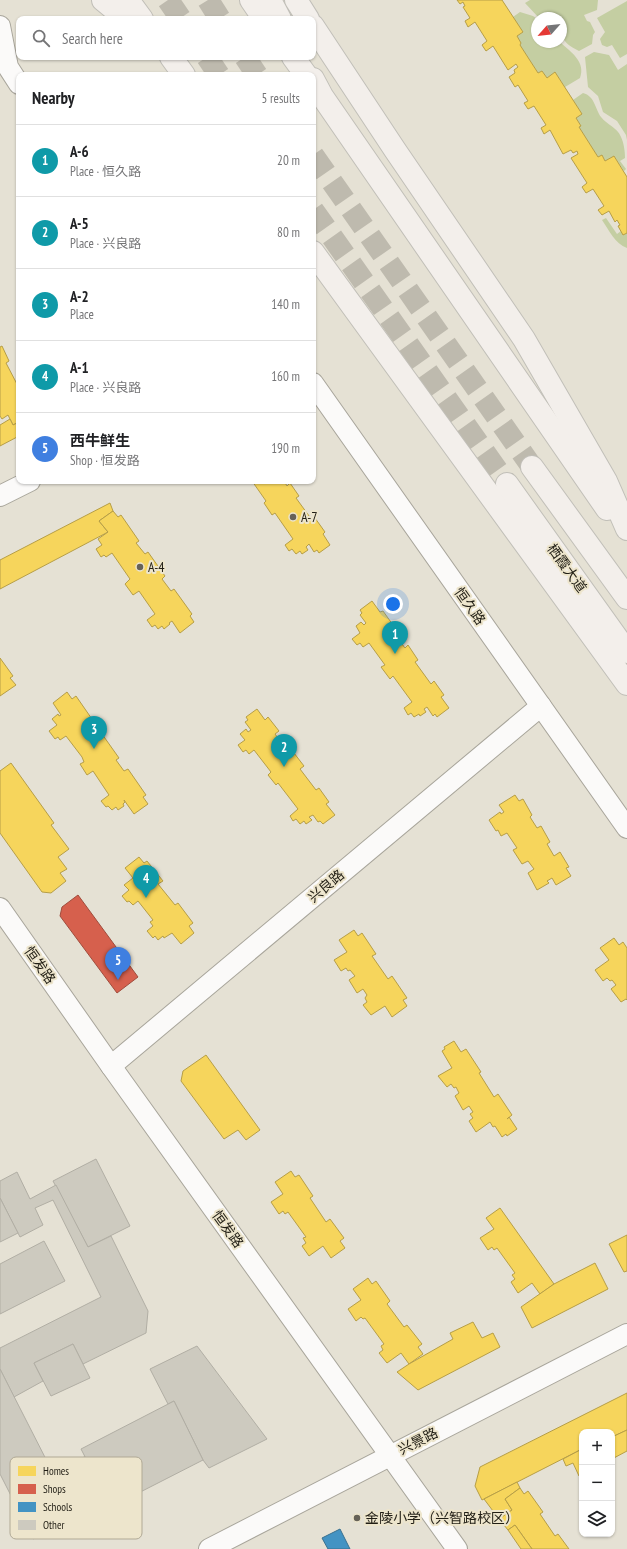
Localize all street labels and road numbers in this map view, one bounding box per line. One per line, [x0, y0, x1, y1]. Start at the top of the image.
street label: 栖霞大道 [543, 540, 591, 596]
street label: 恒久路 [451, 584, 489, 628]
street label: 兴良路 [304, 866, 348, 906]
street label: 恒发路 [21, 943, 59, 987]
street label: 恒发路 [208, 1207, 248, 1251]
street label: 兴景路 [395, 1423, 441, 1459]

